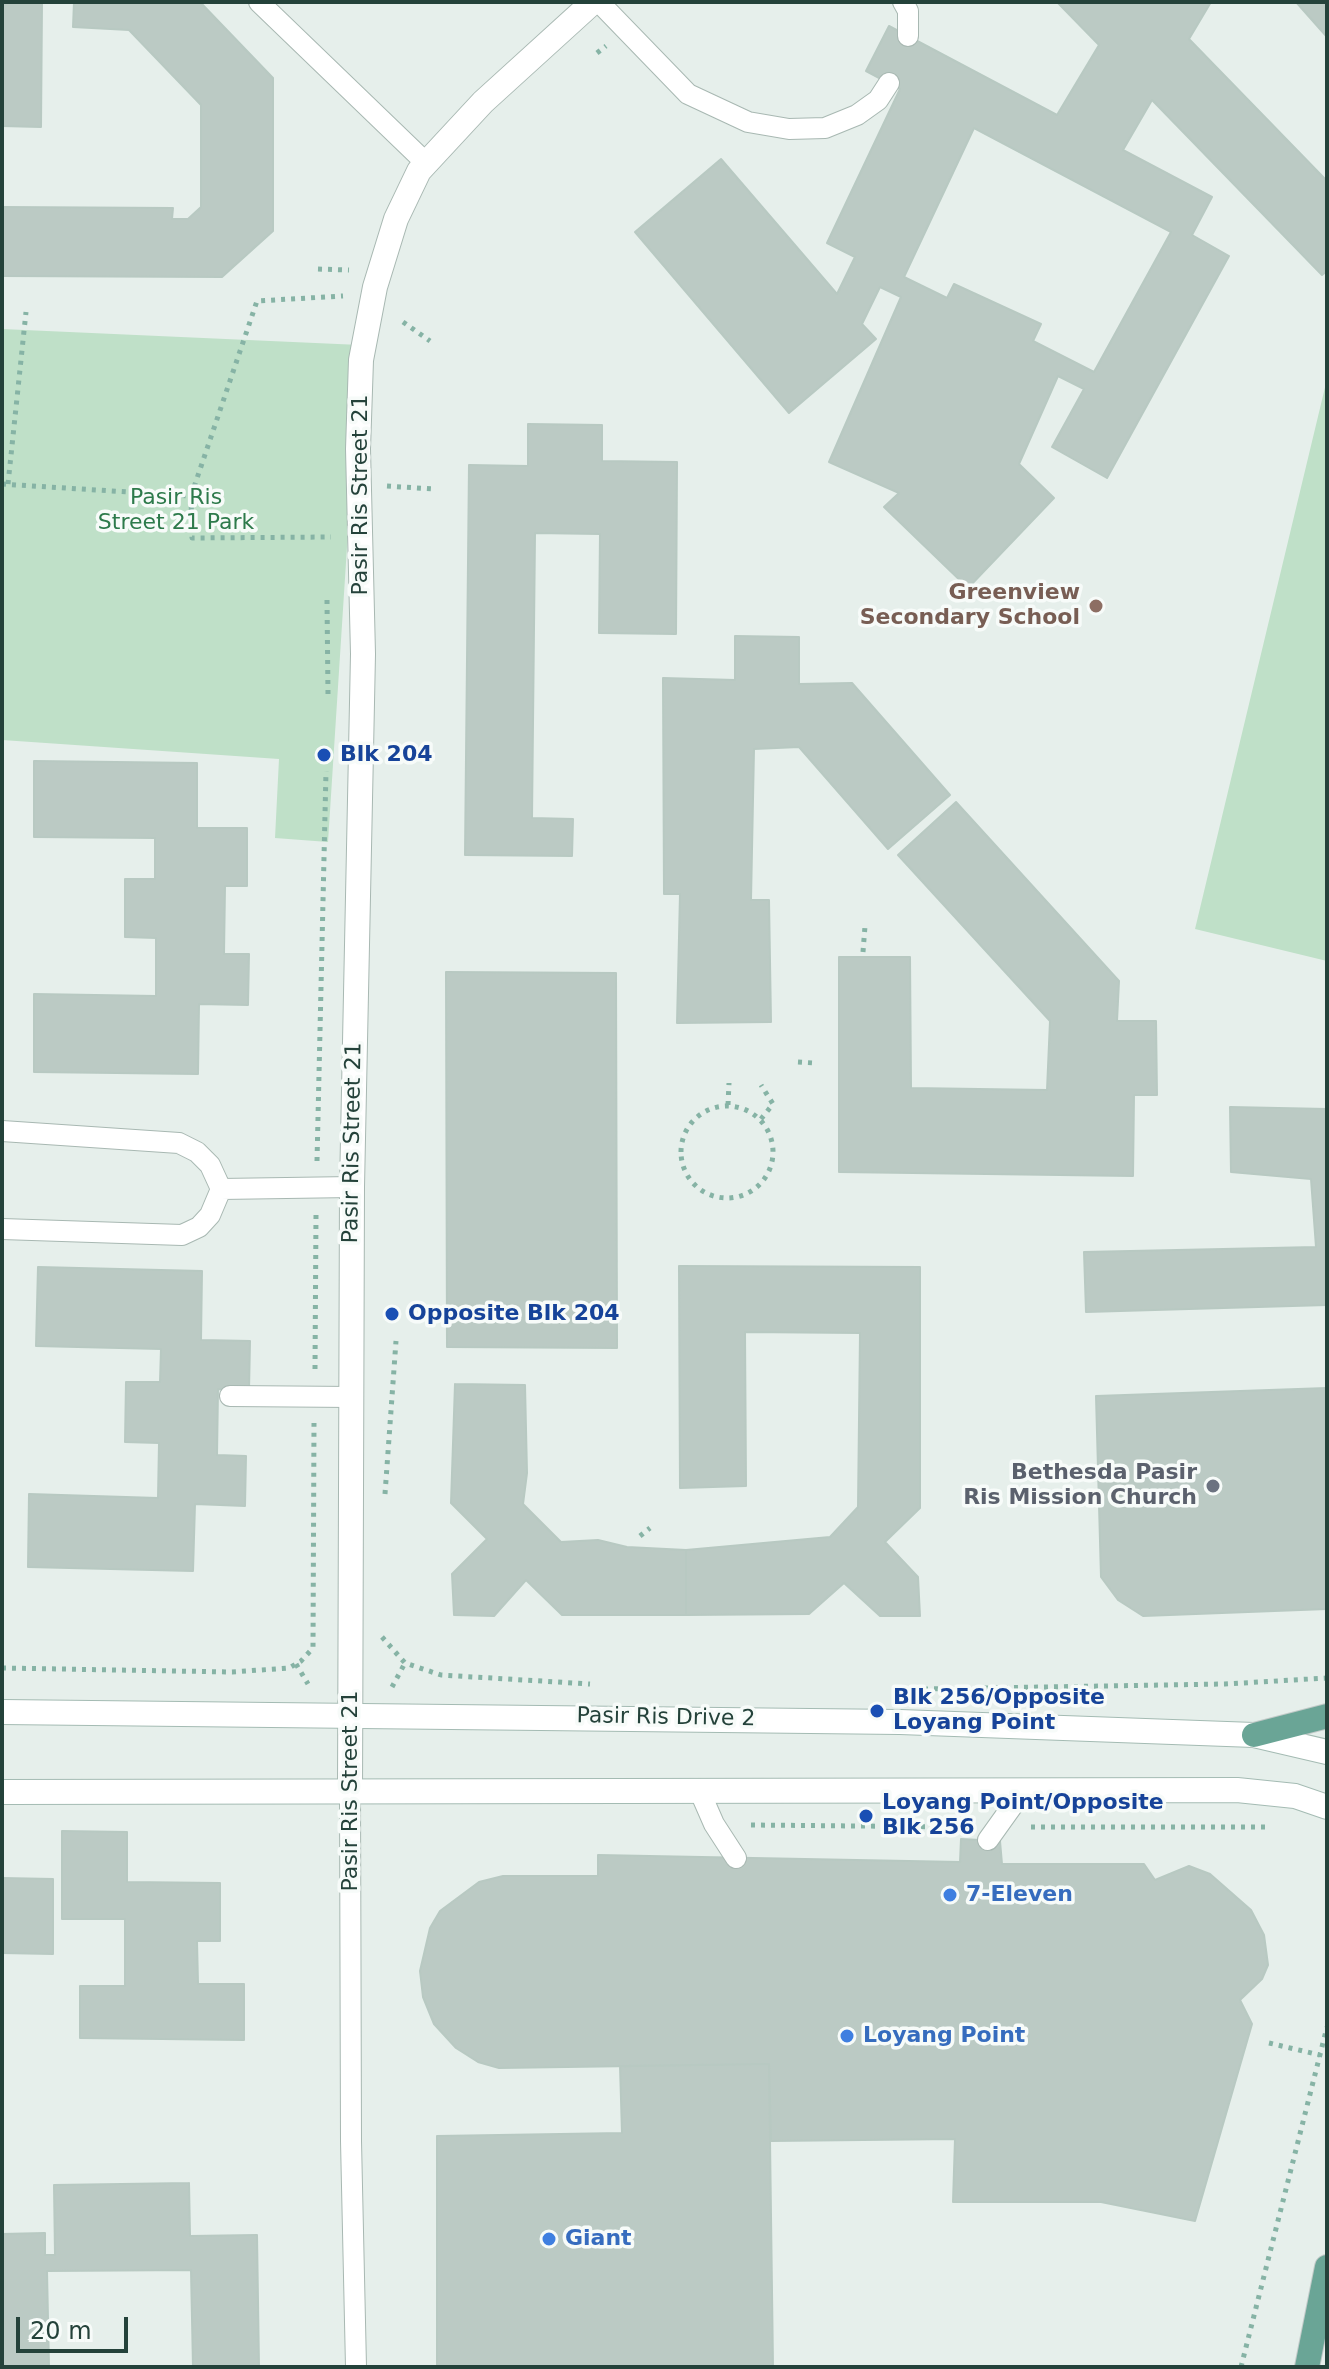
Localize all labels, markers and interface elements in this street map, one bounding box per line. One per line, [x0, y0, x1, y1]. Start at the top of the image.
street label: Pasir Ris Street 21 [348, 394, 374, 596]
park label: Pasir Ris Street 21 Park [98, 485, 254, 536]
place label: Greenview Secondary School [860, 580, 1080, 632]
marker: Greenview Secondary School [1087, 597, 1105, 615]
place label: Blk 204 [340, 742, 433, 768]
marker: Blk 204 [315, 746, 333, 764]
street label: Pasir Ris Street 21 [338, 1042, 368, 1244]
place label: Opposite Blk 204 [408, 1301, 620, 1327]
marker: Opposite Blk 204 [383, 1305, 401, 1323]
place label: Bethesda Pasir Ris Mission Church [963, 1460, 1197, 1512]
marker: Bethesda Pasir Ris Mission Church [1204, 1477, 1222, 1495]
place label: Blk 256/Opposite Loyang Point [893, 1685, 1105, 1736]
street label: Pasir Ris Street 21 [338, 1690, 364, 1892]
marker: Blk 256/Opposite Loyang Point [868, 1702, 886, 1720]
street label: Pasir Ris Drive 2 [576, 1703, 756, 1733]
place label: Loyang Point/Opposite Blk 256 [882, 1790, 1164, 1842]
marker: Loyang Point/Opposite Blk 256 [857, 1807, 875, 1825]
place label: 7-Eleven [966, 1882, 1073, 1908]
marker: 7-Eleven [941, 1886, 959, 1904]
place label: Loyang Point [863, 2023, 1025, 2049]
marker: Loyang Point [838, 2027, 856, 2045]
place label: Giant [565, 2226, 632, 2252]
marker: Giant [540, 2230, 558, 2248]
scale bar [20, 2301, 132, 2351]
text: 20 m [30, 2317, 92, 2345]

